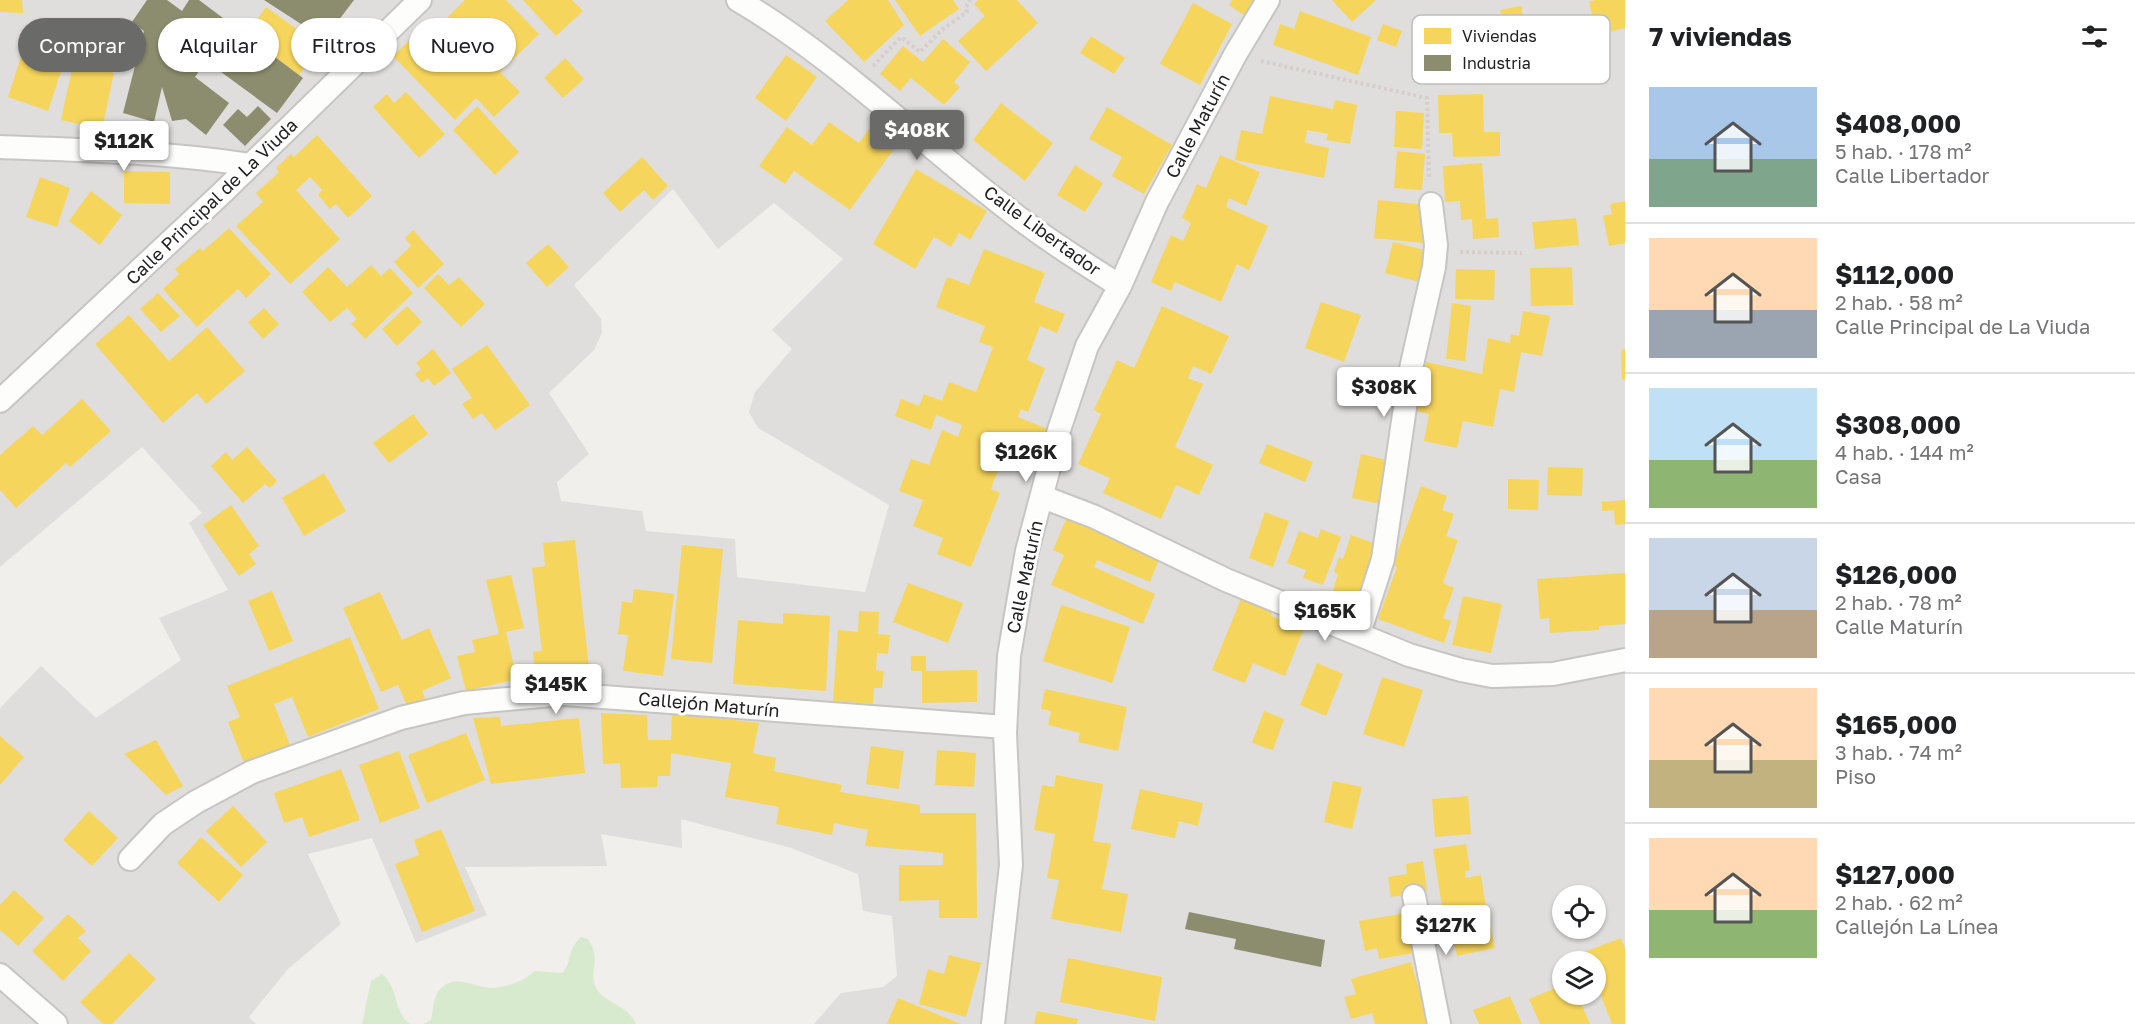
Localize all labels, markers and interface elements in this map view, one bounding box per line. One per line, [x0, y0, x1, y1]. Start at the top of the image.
legend [1412, 15, 1610, 84]
chip: Comprar [18, 18, 146, 72]
chip: Alquilar [158, 18, 279, 72]
chip: Filtros [291, 18, 397, 72]
chip: Nuevo [409, 18, 516, 72]
icon: filters [2078, 20, 2111, 53]
text: 7 viviendas [1649, 21, 1792, 52]
text: Viviendas [1462, 26, 1537, 46]
text: Industria [1462, 53, 1531, 73]
street label: Calle Maturín [1160, 70, 1234, 182]
text: $408,000 [1835, 108, 1961, 139]
pin: $408K [875, 110, 959, 161]
icon: home [1697, 111, 1769, 183]
street label: Calle Principal de La Viuda [121, 114, 302, 289]
text: $408K [884, 117, 950, 141]
pin: $112K [82, 121, 166, 172]
text: $112K [94, 128, 154, 152]
text: 5 hab. · 178 m² [1835, 139, 1972, 163]
text: Calle Libertador [1835, 163, 1989, 187]
street label: Calle Libertador [980, 180, 1105, 280]
text: $112,000 [1835, 259, 1954, 290]
icon: home [1697, 262, 1769, 334]
text: 2 hab. · 58 m² [1835, 290, 1963, 314]
text: Calle Principal de La Viuda [1835, 314, 2090, 338]
pin: $308K [1342, 367, 1426, 418]
text: $308K [1351, 374, 1417, 398]
text: $308,000 [1835, 409, 1961, 440]
icon: home [1697, 412, 1769, 484]
pin: $126K [984, 432, 1068, 483]
text: $126K [994, 439, 1058, 463]
text: 4 hab. · 144 m² [1835, 440, 1974, 464]
text: Casa [1835, 464, 1882, 488]
street label: Calle Maturín [1001, 518, 1047, 635]
text: $126,000 [1835, 559, 1957, 590]
icon: home [1697, 562, 1769, 634]
text: 2 hab. · 78 m² [1835, 590, 1962, 614]
pin: $165K [1283, 591, 1367, 642]
text: $165K [1293, 598, 1357, 622]
text: Calle Maturín [1835, 614, 1963, 638]
pin: $145K [514, 664, 598, 715]
text: $145K [525, 671, 587, 695]
street label: Callejón Maturín [637, 687, 781, 721]
text: $165,000 [1835, 709, 1957, 740]
icon: home [1697, 712, 1769, 784]
text: 3 hab. · 74 m² [1835, 740, 1962, 764]
text: Piso [1835, 764, 1876, 788]
text: $127,000 [1835, 859, 1955, 890]
icon: home [1697, 862, 1769, 934]
map controls [1552, 885, 1606, 1005]
button: locate [1552, 885, 1606, 939]
text: 2 hab. · 62 m² [1835, 890, 1963, 914]
pin: $127K [1404, 905, 1488, 956]
text: $127K [1415, 912, 1477, 936]
text: Callejón La Línea [1835, 914, 1999, 938]
button: layers [1552, 951, 1606, 1005]

